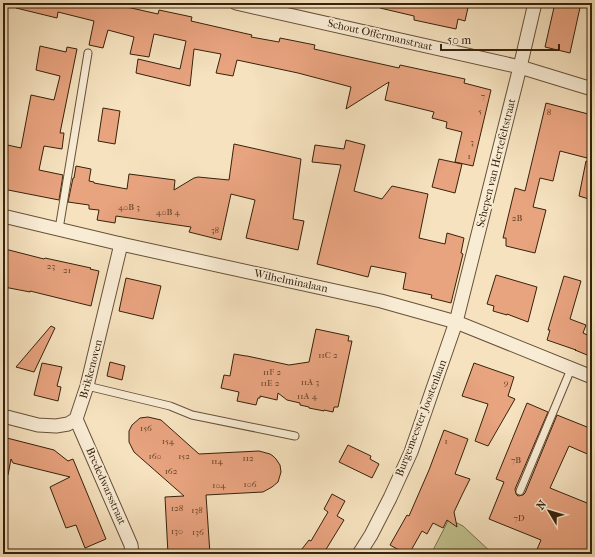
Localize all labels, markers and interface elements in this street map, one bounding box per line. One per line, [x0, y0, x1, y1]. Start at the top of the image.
street label: Schout Offermanstraat [326, 17, 434, 53]
scale bar [441, 26, 559, 52]
text: 50 m [447, 33, 471, 47]
house number: 7 [481, 91, 486, 101]
street label: Schepen van Hertefeltstraat [474, 97, 518, 229]
house number: 5 [478, 106, 482, 116]
house number: 8 [547, 107, 552, 117]
house number: 3 [470, 137, 474, 147]
house number: 1 [467, 151, 471, 161]
house number: 40B-3 [118, 202, 140, 212]
house number: 40B-4 [156, 207, 181, 217]
house number: 2B [512, 213, 522, 223]
house number: 38 [211, 225, 220, 235]
house number: 23 [47, 261, 55, 271]
house number: 21 [63, 265, 71, 275]
street label: Wilhelminalaan [252, 267, 330, 295]
street label: Brikkenoven [77, 338, 105, 400]
house number: 11C-2 [318, 350, 338, 360]
street label: Burgemeester Joostenlaan [393, 357, 450, 478]
house number: 11F-2 [263, 367, 281, 377]
house number: 11A-3 [301, 377, 319, 387]
house number: 9 [504, 377, 509, 387]
house number: 11E-2 [261, 378, 280, 388]
house number: 11A-4 [297, 391, 318, 401]
house number: 156 [140, 423, 152, 433]
house number: 154 [162, 436, 175, 446]
house number: 1 [444, 436, 448, 446]
street label: Brededwarsstraat [83, 445, 129, 527]
house number: 160 [148, 451, 162, 461]
house number: 152 [178, 451, 190, 461]
house number: 112 [242, 453, 254, 463]
house number: 7B [511, 455, 521, 465]
house number: 114 [211, 456, 224, 466]
house number: 162 [165, 466, 178, 476]
house number: 106 [244, 479, 257, 489]
house number: 104 [212, 480, 226, 490]
north arrow [529, 491, 569, 531]
text: N [534, 497, 550, 512]
house number: 128 [171, 503, 184, 513]
house number: 138 [191, 505, 203, 515]
house number: 7D [513, 513, 525, 523]
house number: 130 [171, 526, 183, 536]
house number: 136 [192, 527, 204, 537]

